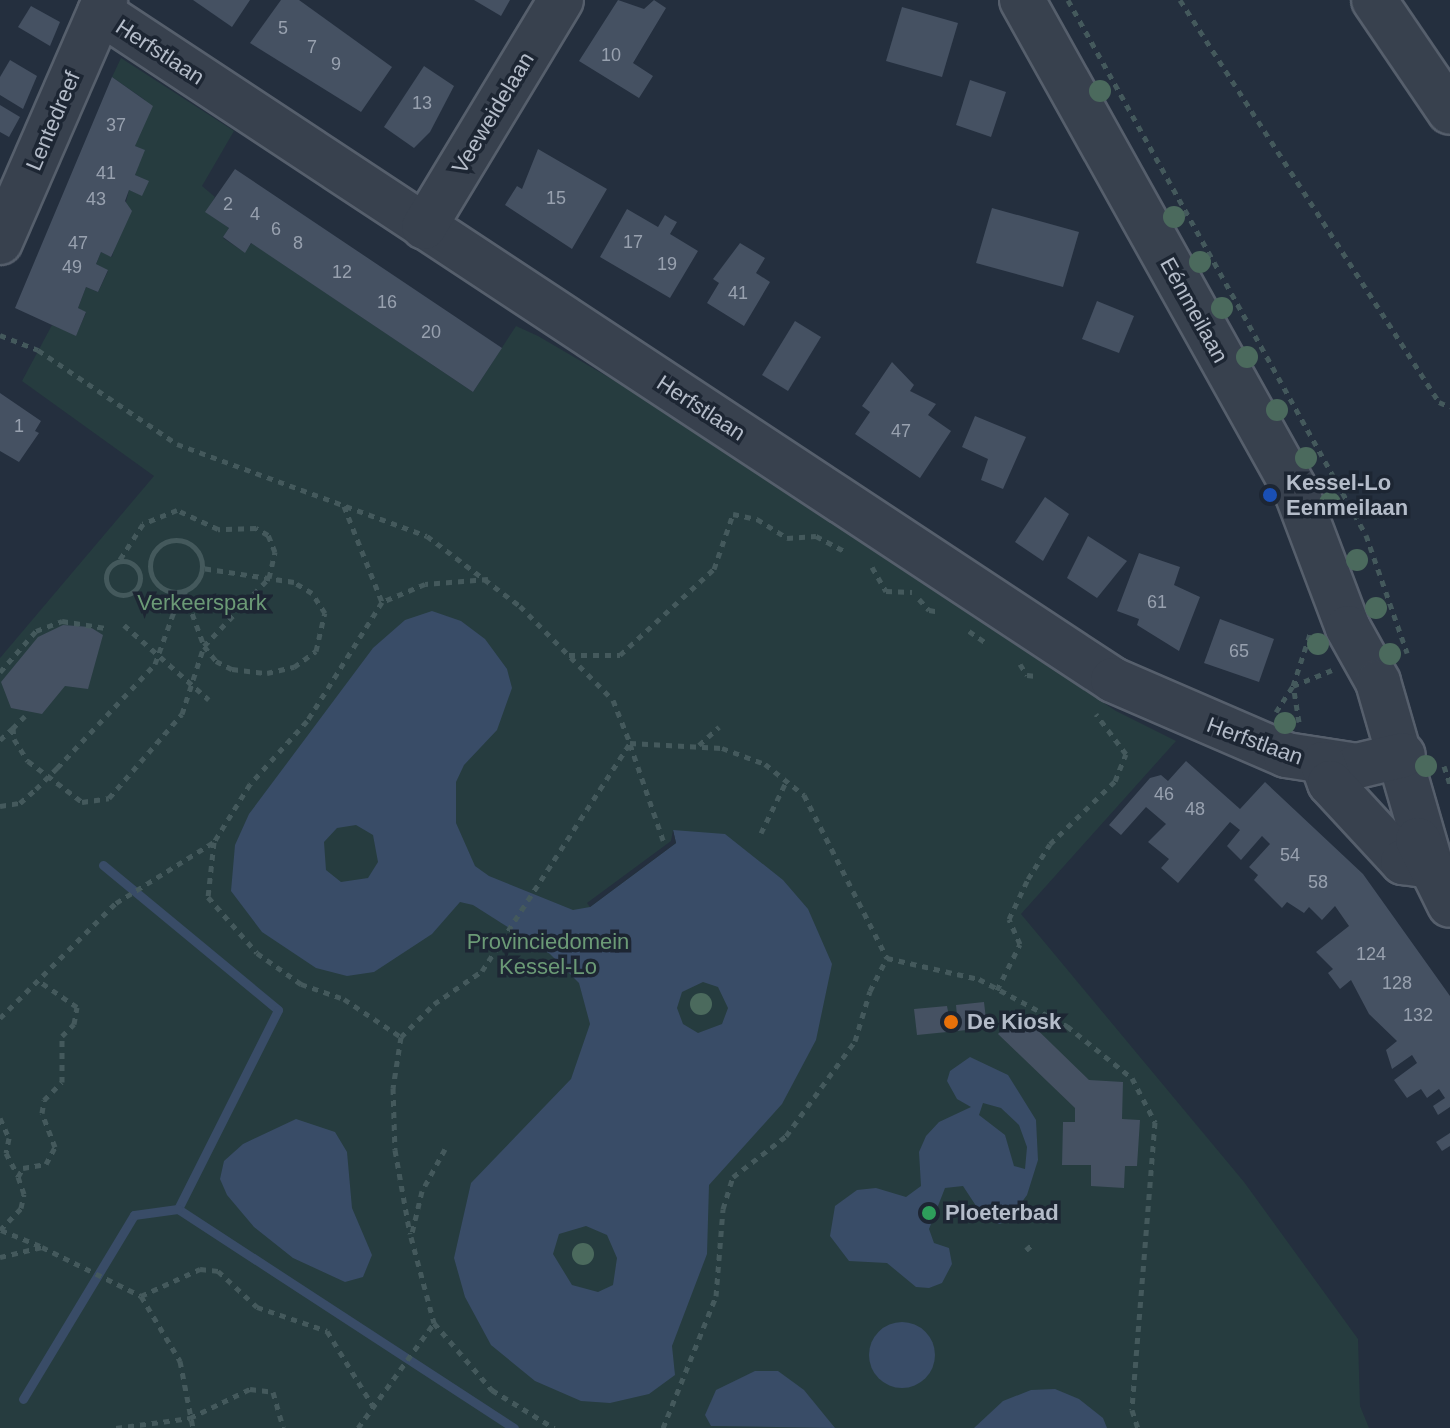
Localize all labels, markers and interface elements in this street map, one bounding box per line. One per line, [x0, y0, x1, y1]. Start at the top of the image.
street label: Herfstlaan [111, 14, 209, 90]
house number: 5 [278, 17, 288, 39]
house number: 7 [307, 36, 317, 58]
house number: 10 [601, 44, 621, 66]
street label: Veeweidelaan [446, 47, 540, 179]
house number: 9 [331, 53, 341, 75]
street label: Lentedreef [20, 67, 86, 175]
house number: 13 [412, 92, 432, 114]
house number: 37 [106, 114, 126, 136]
house number: 41 [96, 162, 116, 184]
house number: 15 [546, 187, 566, 209]
house number: 43 [86, 188, 106, 210]
house number: 2 [223, 193, 233, 215]
house number: 4 [250, 203, 260, 225]
house number: 6 [271, 218, 281, 240]
house number: 17 [623, 231, 643, 253]
house number: 47 [68, 232, 88, 254]
house number: 8 [293, 232, 303, 254]
house number: 19 [657, 253, 677, 275]
street label: Eénmeilaan [1154, 253, 1234, 367]
house number: 49 [62, 256, 82, 278]
house number: 12 [332, 261, 352, 283]
house number: 41 [728, 282, 748, 304]
house number: 16 [377, 291, 397, 313]
house number: 20 [421, 321, 441, 343]
street label: Herfstlaan [652, 370, 750, 446]
house number: 1 [14, 415, 24, 437]
house number: 47 [891, 420, 911, 442]
place label: Kessel-Lo Eenmeilaan [1286, 469, 1408, 520]
marker: Kessel-Lo Eenmeilaan [1261, 486, 1279, 504]
park label: Verkeerspark [137, 590, 267, 616]
house number: 61 [1147, 591, 1167, 613]
house number: 65 [1229, 640, 1249, 662]
street label: Herfstlaan [1203, 711, 1307, 771]
house number: 46 [1154, 783, 1174, 805]
house number: 48 [1185, 798, 1205, 820]
house number: 54 [1280, 844, 1300, 866]
house number: 58 [1308, 871, 1328, 893]
park label: Provinciedomein Kessel-Lo [467, 928, 629, 980]
house number: 124 [1356, 943, 1386, 965]
house number: 128 [1382, 972, 1412, 994]
house number: 132 [1403, 1004, 1433, 1026]
place label: De Kiosk [967, 1009, 1061, 1035]
marker: De Kiosk [942, 1013, 960, 1031]
place label: Ploeterbad [945, 1200, 1059, 1226]
marker: Ploeterbad [920, 1204, 938, 1222]

